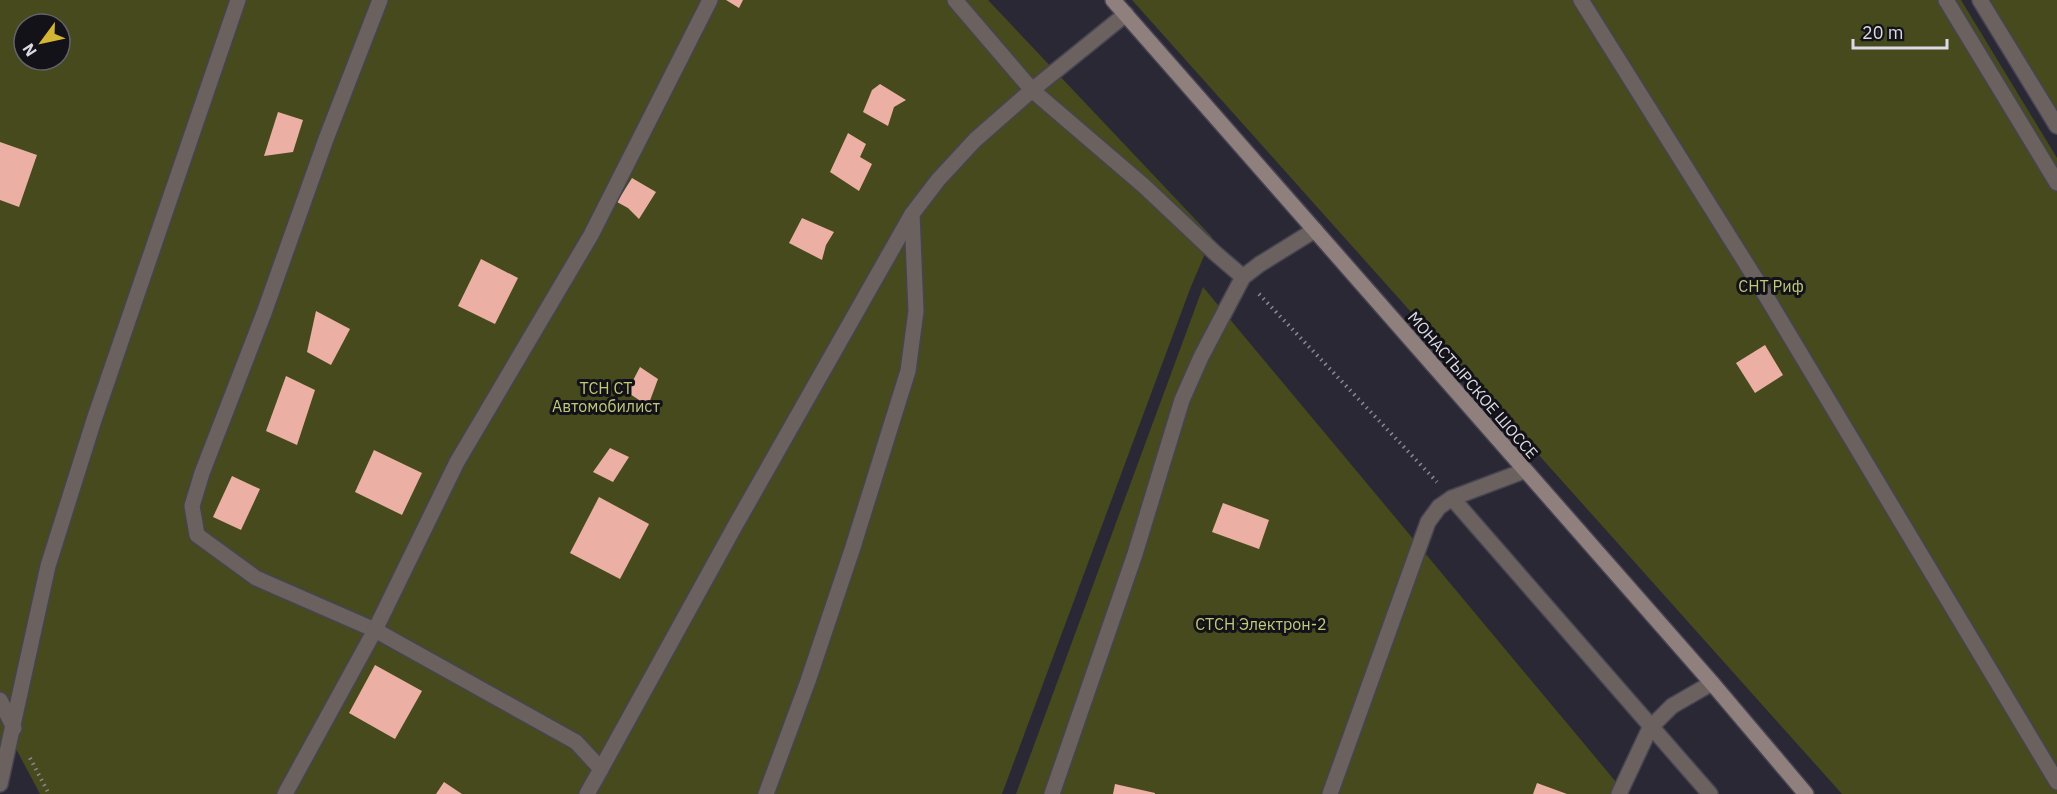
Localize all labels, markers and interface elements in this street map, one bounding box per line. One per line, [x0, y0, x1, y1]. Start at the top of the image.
north arrow [12, 12, 72, 72]
scale bar [1853, 12, 1948, 50]
text: 20 m [1862, 21, 1904, 44]
text: N [18, 40, 41, 60]
park label: СНТ Риф [1738, 276, 1804, 296]
street label: МОНАСТЫРСКОЕ ШОССЕ [1404, 307, 1542, 463]
park label: ТСН СТ Автомобилист [552, 378, 660, 416]
park label: СТСН Электрон-2 [1195, 614, 1327, 634]

